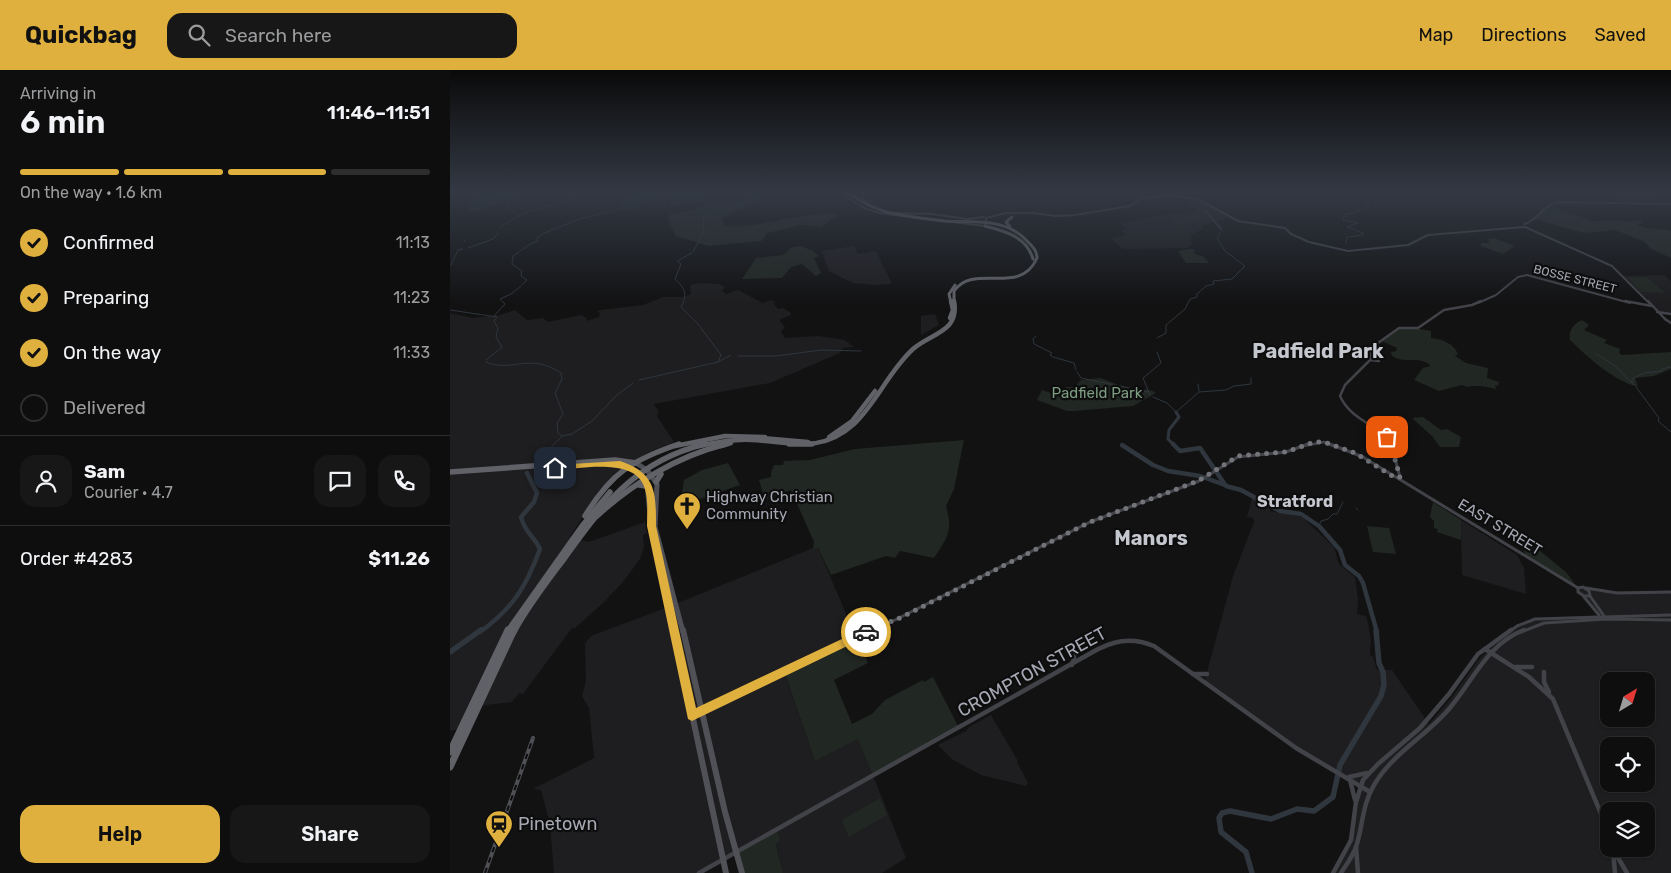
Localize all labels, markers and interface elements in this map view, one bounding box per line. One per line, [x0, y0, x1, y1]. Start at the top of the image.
search box [167, 13, 517, 58]
text: Quickbag [25, 21, 137, 49]
icon: search [185, 21, 213, 49]
text: Search here [225, 24, 332, 47]
text: Map [1418, 24, 1453, 46]
text: Directions [1481, 24, 1567, 46]
text: Saved [1595, 24, 1646, 46]
text: Arriving in [20, 84, 96, 103]
text: 11:46–11:51 [327, 101, 430, 124]
text: 6 min [20, 103, 106, 141]
text: On the way · 1.6 km [20, 183, 162, 202]
icon: check [20, 229, 48, 257]
text: Confirmed [63, 231, 154, 254]
text: 11:13 [396, 233, 430, 252]
street label: BOSSE STREET [1532, 262, 1618, 296]
icon: check [20, 284, 48, 312]
text: Preparing [63, 286, 149, 309]
text: 11:23 [393, 288, 430, 307]
icon: check [20, 339, 48, 367]
district label: Padfield Park [1252, 339, 1384, 363]
text: On the way [63, 341, 161, 364]
text: 11:33 [393, 343, 430, 362]
park label: Padfield Park [1052, 384, 1143, 402]
text: Delivered [63, 396, 146, 419]
pin [1366, 416, 1408, 458]
icon: bag [1373, 423, 1401, 451]
pin [534, 447, 576, 489]
icon: home [541, 454, 569, 482]
button: person [20, 455, 72, 507]
button: chat [314, 455, 366, 507]
button: phone [378, 455, 430, 507]
text: Sam [84, 460, 125, 483]
text: Courier · 4.7 [84, 483, 173, 502]
place label: Highway Christian Community [706, 488, 833, 523]
church icon: Highway Christian Community [672, 491, 702, 530]
district label: Stratford [1257, 492, 1333, 511]
street label: EAST STREET [1455, 495, 1546, 559]
district label: Manors [1114, 526, 1188, 550]
text: Order #4283 [20, 547, 133, 570]
text: $11.26 [368, 547, 430, 570]
courier [841, 607, 891, 657]
icon: car [852, 618, 880, 646]
street label: CROMPTON STREET [954, 622, 1110, 722]
north arrow [1600, 672, 1655, 728]
map controls [1600, 672, 1655, 857]
button: locate [1600, 737, 1655, 792]
button: layers [1600, 802, 1655, 857]
button: Help [20, 805, 220, 863]
button: Share [230, 805, 430, 863]
station icon: Pinetown [484, 809, 514, 848]
place label: Pinetown [518, 813, 597, 835]

